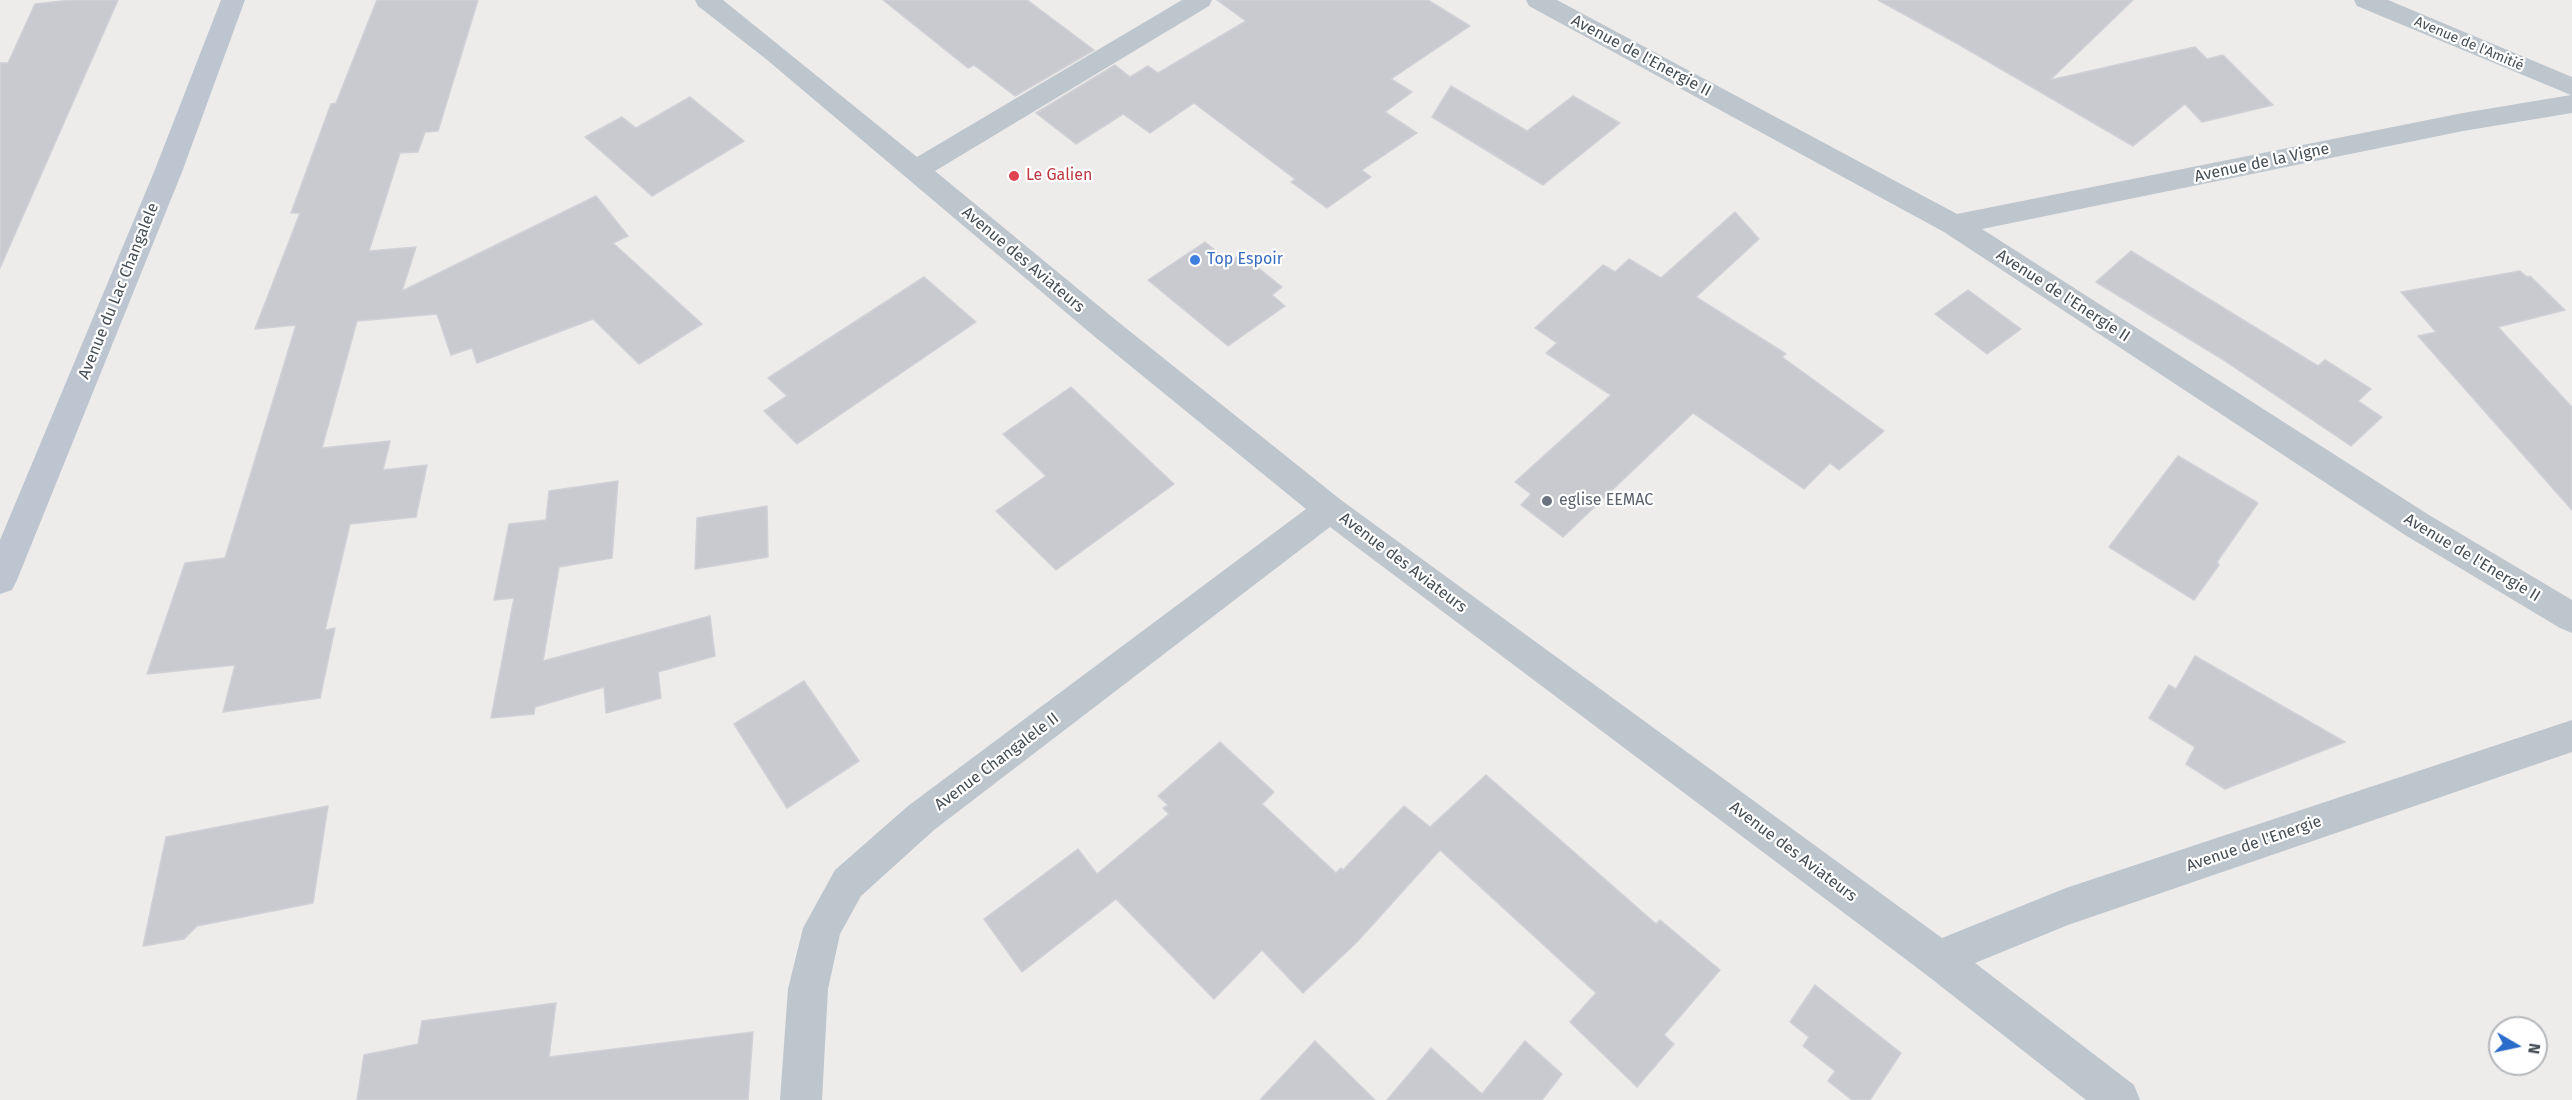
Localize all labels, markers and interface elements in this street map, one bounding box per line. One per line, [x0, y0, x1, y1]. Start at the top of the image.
street label: Avenue de l'Energie II [1568, 11, 1714, 101]
street label: Avenue de l'Amitié [2412, 13, 2526, 75]
street label: Avenue de la Vigne [2193, 139, 2331, 187]
place label: Le Galien [1026, 166, 1092, 186]
marker: Le Galien [1007, 169, 1021, 183]
street label: Avenue du Lac Changalele [75, 200, 163, 382]
street label: Avenue des Aviateurs [958, 203, 1088, 317]
street label: Avenue de l'Energie II [1993, 246, 2133, 346]
place label: Top Espoir [1207, 250, 1283, 270]
marker: Top Espoir [1188, 253, 1202, 267]
place label: eglise EEMAC [1559, 491, 1653, 511]
marker: eglise EEMAC [1540, 494, 1554, 508]
street label: Avenue des Aviateurs [1335, 509, 1471, 617]
street label: Avenue de l'Energie II [2400, 510, 2544, 606]
street label: Avenue Changalele II [931, 709, 1063, 815]
street label: Avenue des Aviateurs [1725, 798, 1861, 906]
street label: Avenue de l'Energie [2184, 812, 2324, 876]
north arrow [2488, 1016, 2548, 1076]
text: N [2524, 1042, 2545, 1055]

